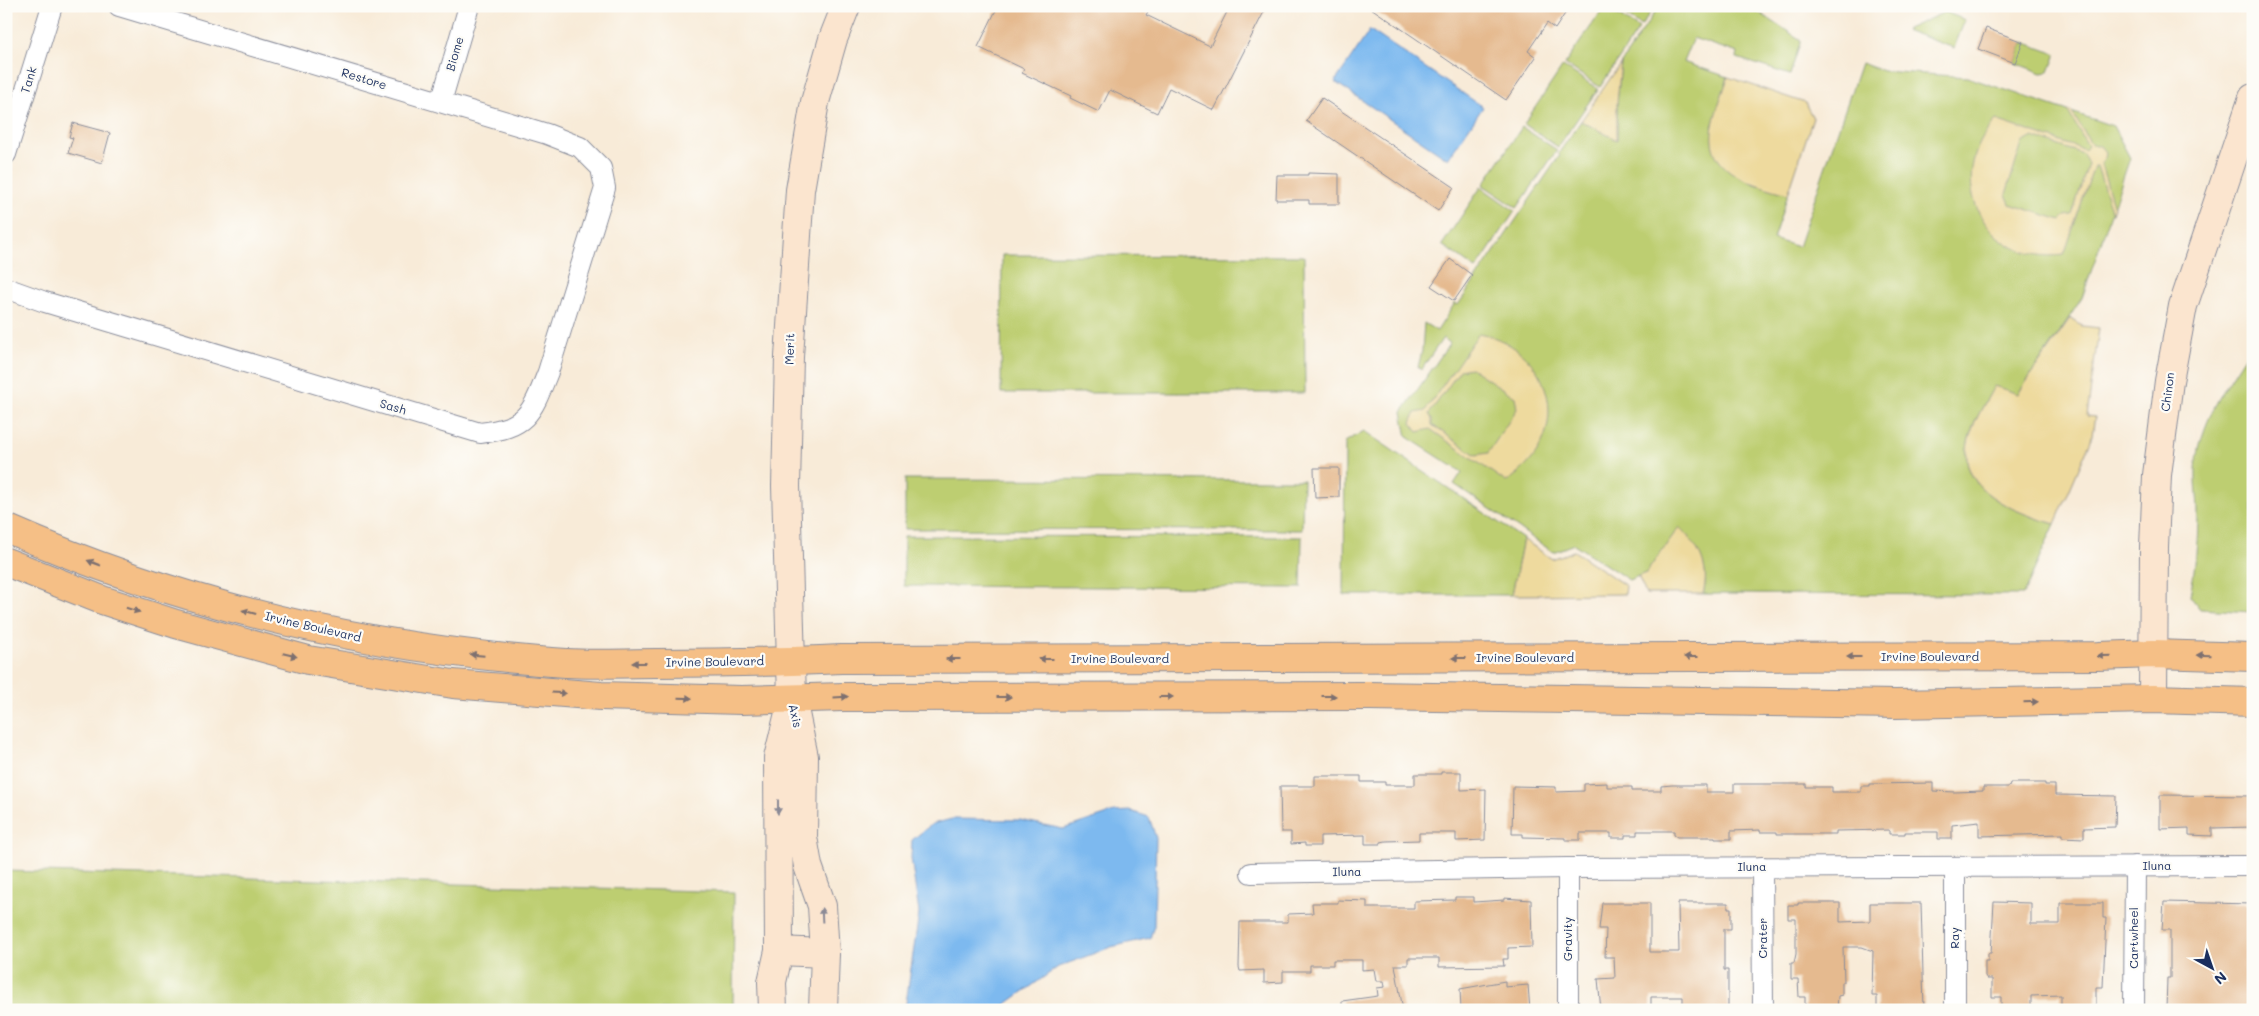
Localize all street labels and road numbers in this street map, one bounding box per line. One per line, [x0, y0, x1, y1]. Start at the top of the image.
street label: Biome [441, 35, 467, 73]
street label: Tank [16, 64, 40, 95]
street label: Restore [340, 64, 389, 93]
street label: Merit [780, 333, 798, 365]
street label: Chinon [2157, 371, 2177, 412]
street label: Sash [378, 394, 409, 418]
street label: Irvine Boulevard [264, 607, 363, 645]
street label: Irvine Boulevard [1881, 648, 1980, 664]
street label: Irvine Boulevard [1476, 649, 1575, 665]
street label: Irvine Boulevard [1071, 650, 1170, 666]
street label: Irvine Boulevard [666, 652, 765, 670]
street label: Axis [785, 702, 806, 729]
street label: Iluna [2143, 857, 2171, 873]
street label: Iluna [1738, 858, 1766, 874]
street label: Iluna [1332, 863, 1362, 879]
street label: Cartwheel [2125, 907, 2141, 969]
street label: Gravity [1559, 917, 1575, 961]
street label: Crater [1754, 918, 1770, 958]
street label: Ray [1946, 927, 1962, 949]

